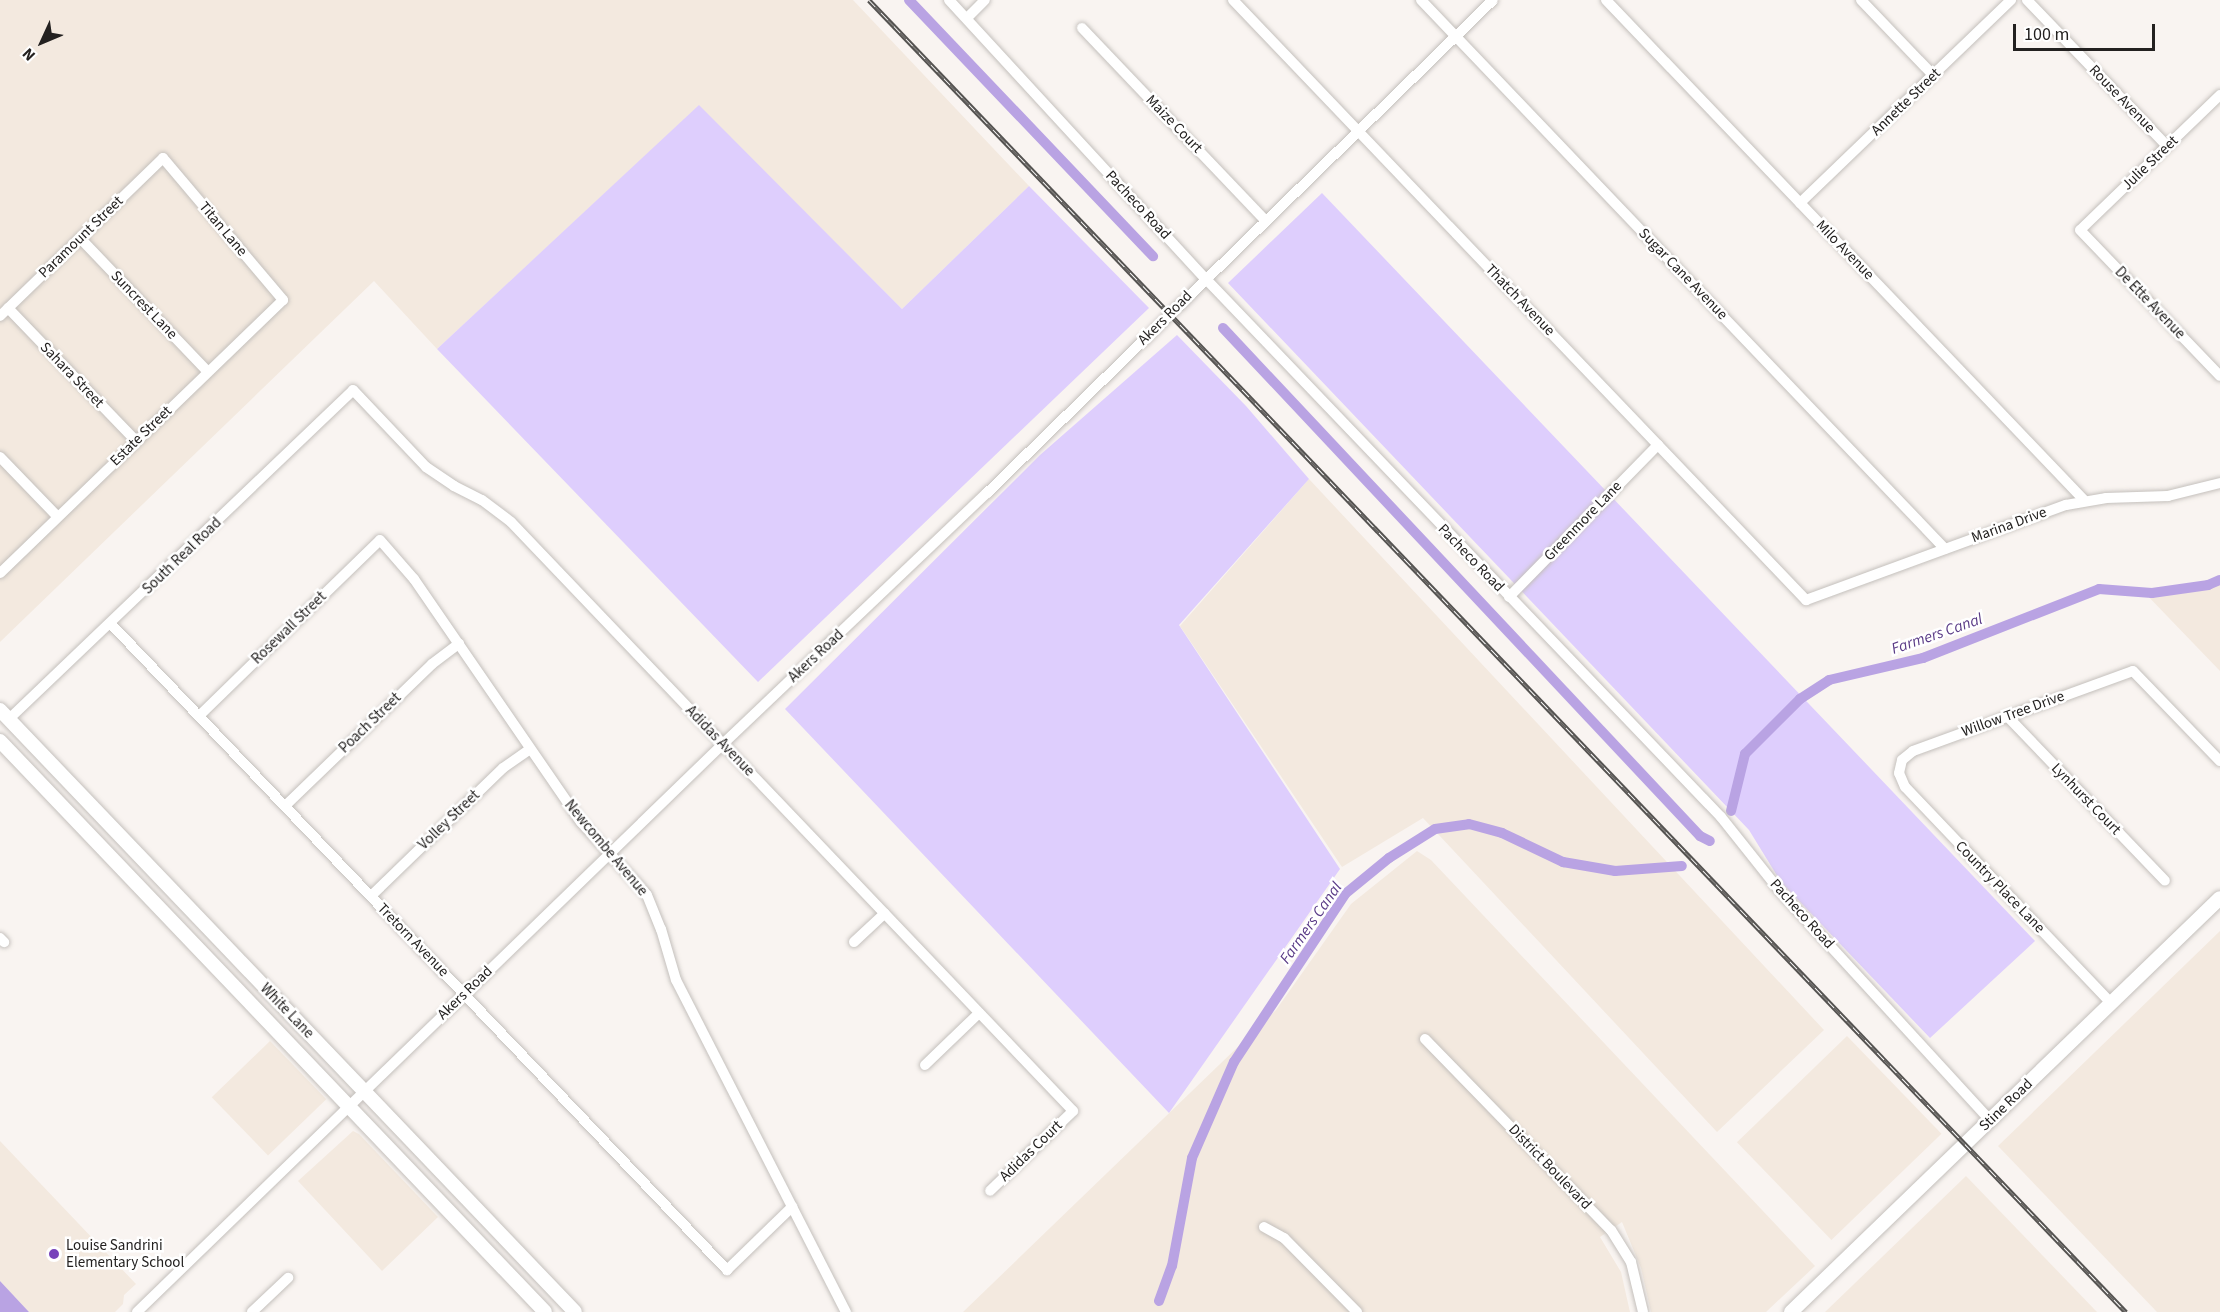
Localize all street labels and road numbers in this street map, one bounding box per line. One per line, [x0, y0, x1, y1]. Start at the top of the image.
street label: Rouse Avenue [2085, 61, 2159, 137]
street label: Annette Street [1868, 64, 1944, 140]
street label: Maize Court [1142, 91, 1206, 157]
street label: Julie Street [2118, 132, 2182, 194]
street label: Pacheco Road [1102, 167, 1174, 243]
street label: Paramount Street [35, 192, 127, 282]
street label: Titan Lane [195, 198, 251, 260]
street label: Milo Avenue [1812, 216, 1878, 284]
street label: Sugar Cane Avenue [1635, 224, 1731, 324]
street label: Thatch Avenue [1481, 260, 1559, 340]
street label: De Ette Avenue [2111, 263, 2189, 343]
street label: Suncrest Lane [107, 267, 181, 343]
street label: Akers Road [1134, 287, 1196, 349]
street label: Sahara Street [36, 338, 108, 412]
street label: Estate Street [106, 402, 176, 470]
street label: Greenmore Lane [1540, 477, 1626, 565]
street label: Marina Drive [1969, 503, 2049, 547]
street label: South Real Road [139, 514, 225, 598]
street label: Pacheco Road [1434, 520, 1508, 596]
street label: Rosewall Street [248, 588, 330, 668]
street label: Akers Road [784, 626, 848, 686]
street label: Willow Tree Drive [1959, 687, 2067, 741]
street label: Poach Street [335, 689, 405, 757]
street label: Adidas Avenue [682, 702, 758, 780]
street label: Lynhurst Court [2047, 759, 2125, 839]
street label: Volley Street [415, 786, 483, 854]
street label: Newcombe Avenue [561, 796, 651, 900]
street label: Country Place Lane [1951, 837, 2049, 937]
street label: Pacheco Road [1766, 875, 1838, 953]
street label: Tretorn Avenue [373, 899, 453, 981]
street label: Akers Road [434, 962, 496, 1024]
street label: White Lane [256, 980, 318, 1042]
street label: Stine Road [1976, 1075, 2036, 1135]
street label: Adidas Court [996, 1117, 1066, 1185]
street label: District Boulevard [1505, 1121, 1595, 1213]

